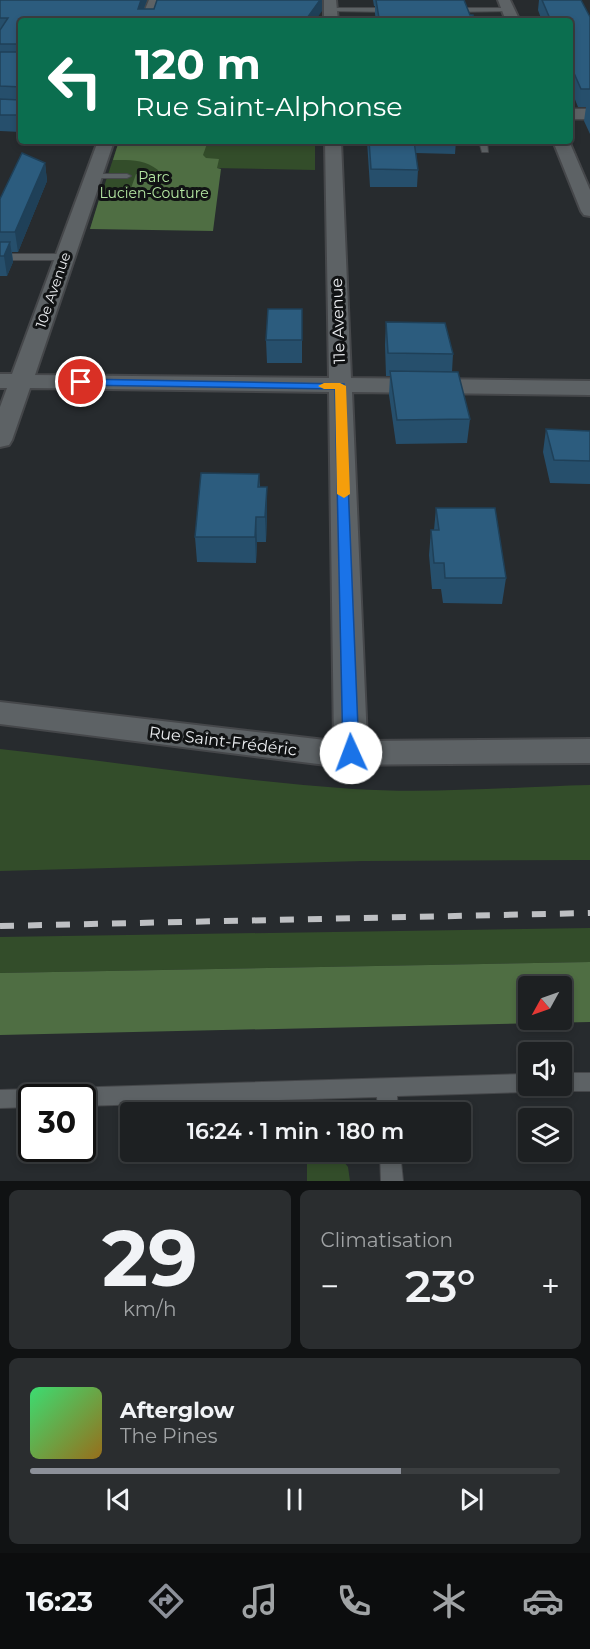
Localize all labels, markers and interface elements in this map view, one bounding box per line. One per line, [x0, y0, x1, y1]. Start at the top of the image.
text: 120 m [135, 38, 261, 90]
icon: left [36, 42, 114, 120]
text: Rue Saint-Alphonse [135, 90, 403, 123]
park label: Parc Lucien-Couture [99, 168, 209, 202]
street label: 10e Avenue [32, 250, 74, 330]
street label: 11e Avenue [327, 278, 349, 364]
pin [55, 356, 106, 407]
icon: arrive [64, 365, 97, 398]
position arrow [319, 721, 383, 785]
street label: Rue Saint-Frédéric [148, 722, 298, 760]
north arrow [518, 976, 572, 1030]
map controls [518, 976, 572, 1162]
button: sound [518, 1042, 572, 1096]
speed limit sign: 30 [18, 1084, 96, 1162]
button: layers [518, 1108, 572, 1162]
text: 16:24 · 1 min · 180 m [187, 1118, 404, 1145]
text: 29 [102, 1210, 198, 1306]
text: Climatisation [321, 1228, 453, 1252]
text: 23° [405, 1258, 476, 1313]
text: − [321, 1266, 339, 1306]
text: + [541, 1266, 560, 1306]
text: km/h [123, 1297, 176, 1321]
text: Afterglow [120, 1397, 234, 1424]
text: The Pines [120, 1424, 217, 1448]
icon: previous [102, 1483, 135, 1516]
icon: pause [278, 1483, 311, 1516]
icon: next [455, 1483, 488, 1516]
icon: directions [145, 1580, 187, 1622]
icon: music [239, 1580, 281, 1622]
icon: phone [333, 1580, 375, 1622]
icon: climate [428, 1580, 470, 1622]
icon: car [522, 1580, 564, 1622]
text: 16:23 [26, 1585, 93, 1618]

